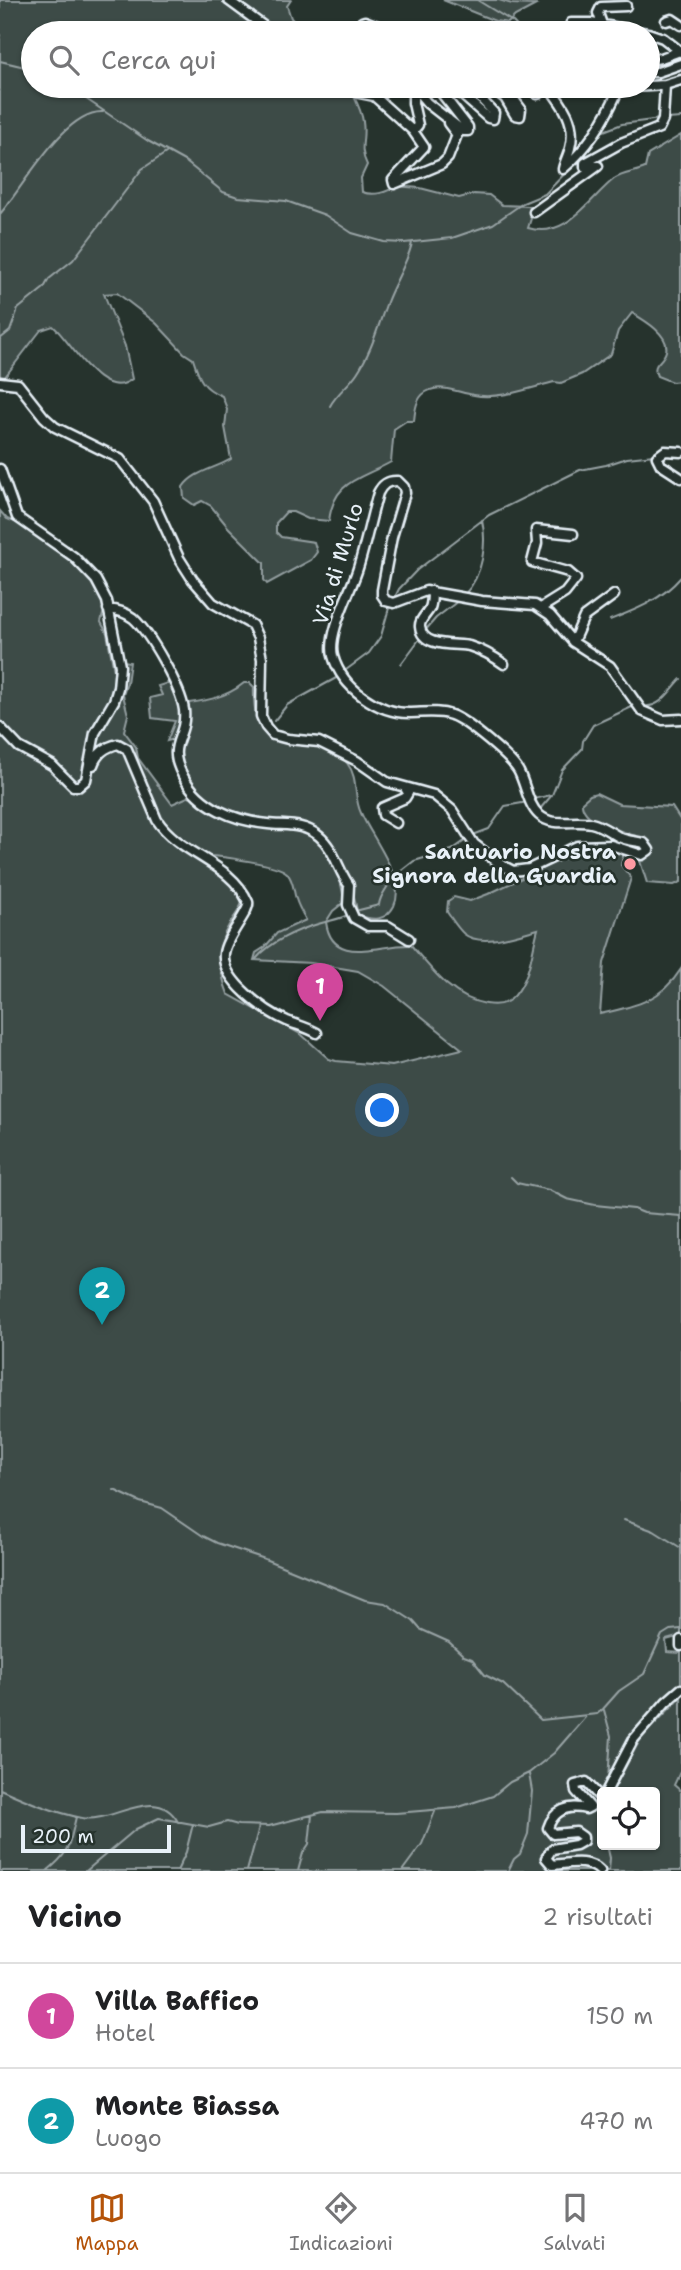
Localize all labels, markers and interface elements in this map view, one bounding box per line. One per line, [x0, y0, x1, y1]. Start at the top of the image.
search box [21, 21, 660, 98]
icon: search [45, 41, 83, 79]
text: Cerca qui [101, 42, 217, 77]
street label: Via di Murlo [306, 499, 370, 629]
place label: Santuario Nostra Signora della Guardia [372, 838, 617, 890]
marker: Santuario Nostra Signora della Guardia [622, 856, 638, 872]
pin: 1 [297, 963, 343, 1021]
your location [365, 1093, 399, 1127]
pin: 2 [79, 1267, 125, 1325]
map controls [597, 1787, 660, 1850]
button: locate [597, 1787, 660, 1850]
scale bar [21, 1822, 172, 1854]
text: 200 m [32, 1824, 94, 1849]
text: Vicino [28, 1896, 122, 1937]
text: 2 risultati [542, 1902, 653, 1932]
text: Villa Baffico [95, 1983, 259, 2018]
text: 1 [46, 2001, 56, 2031]
text: 150 m [586, 2001, 653, 2031]
text: Hotel [95, 2018, 155, 2048]
text: Monte Biassa [95, 2088, 279, 2123]
text: 2 [43, 2106, 59, 2136]
text: 470 m [579, 2106, 653, 2136]
text: Luogo [95, 2123, 162, 2153]
tab: Mappa [75, 2189, 139, 2256]
tab: Indicazioni [289, 2189, 393, 2256]
tab: Salvati [544, 2189, 606, 2256]

